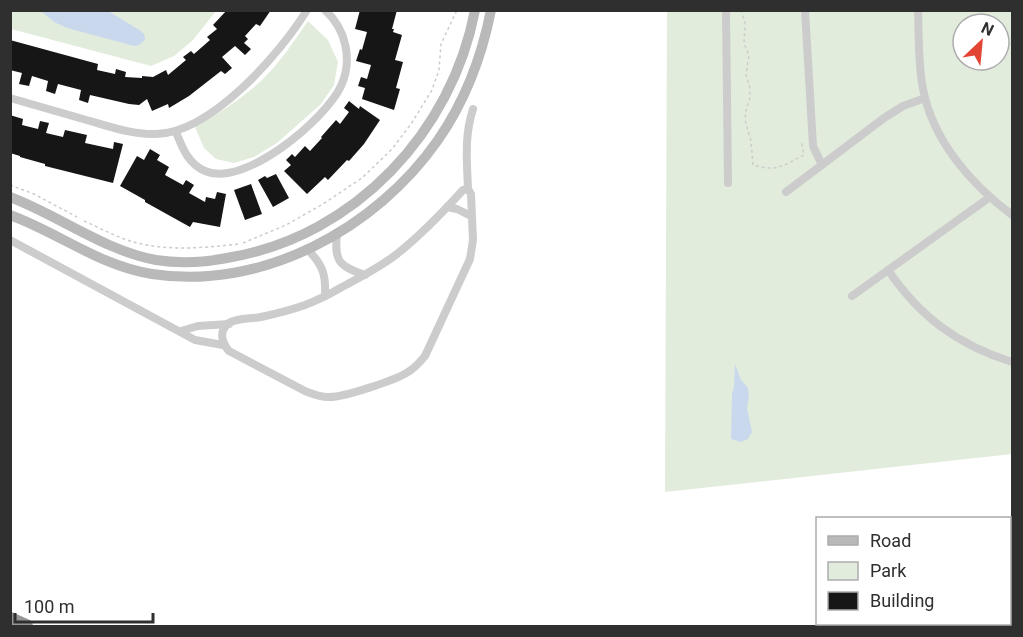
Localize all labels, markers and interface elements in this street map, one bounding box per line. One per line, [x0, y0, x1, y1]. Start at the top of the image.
north arrow [951, 12, 1011, 72]
text: N [978, 18, 997, 40]
legend [816, 517, 1011, 625]
text: Road [870, 530, 911, 551]
text: Park [870, 560, 907, 581]
scale bar [15, 586, 153, 624]
text: Building [870, 590, 934, 611]
text: 100 m [24, 596, 75, 617]

